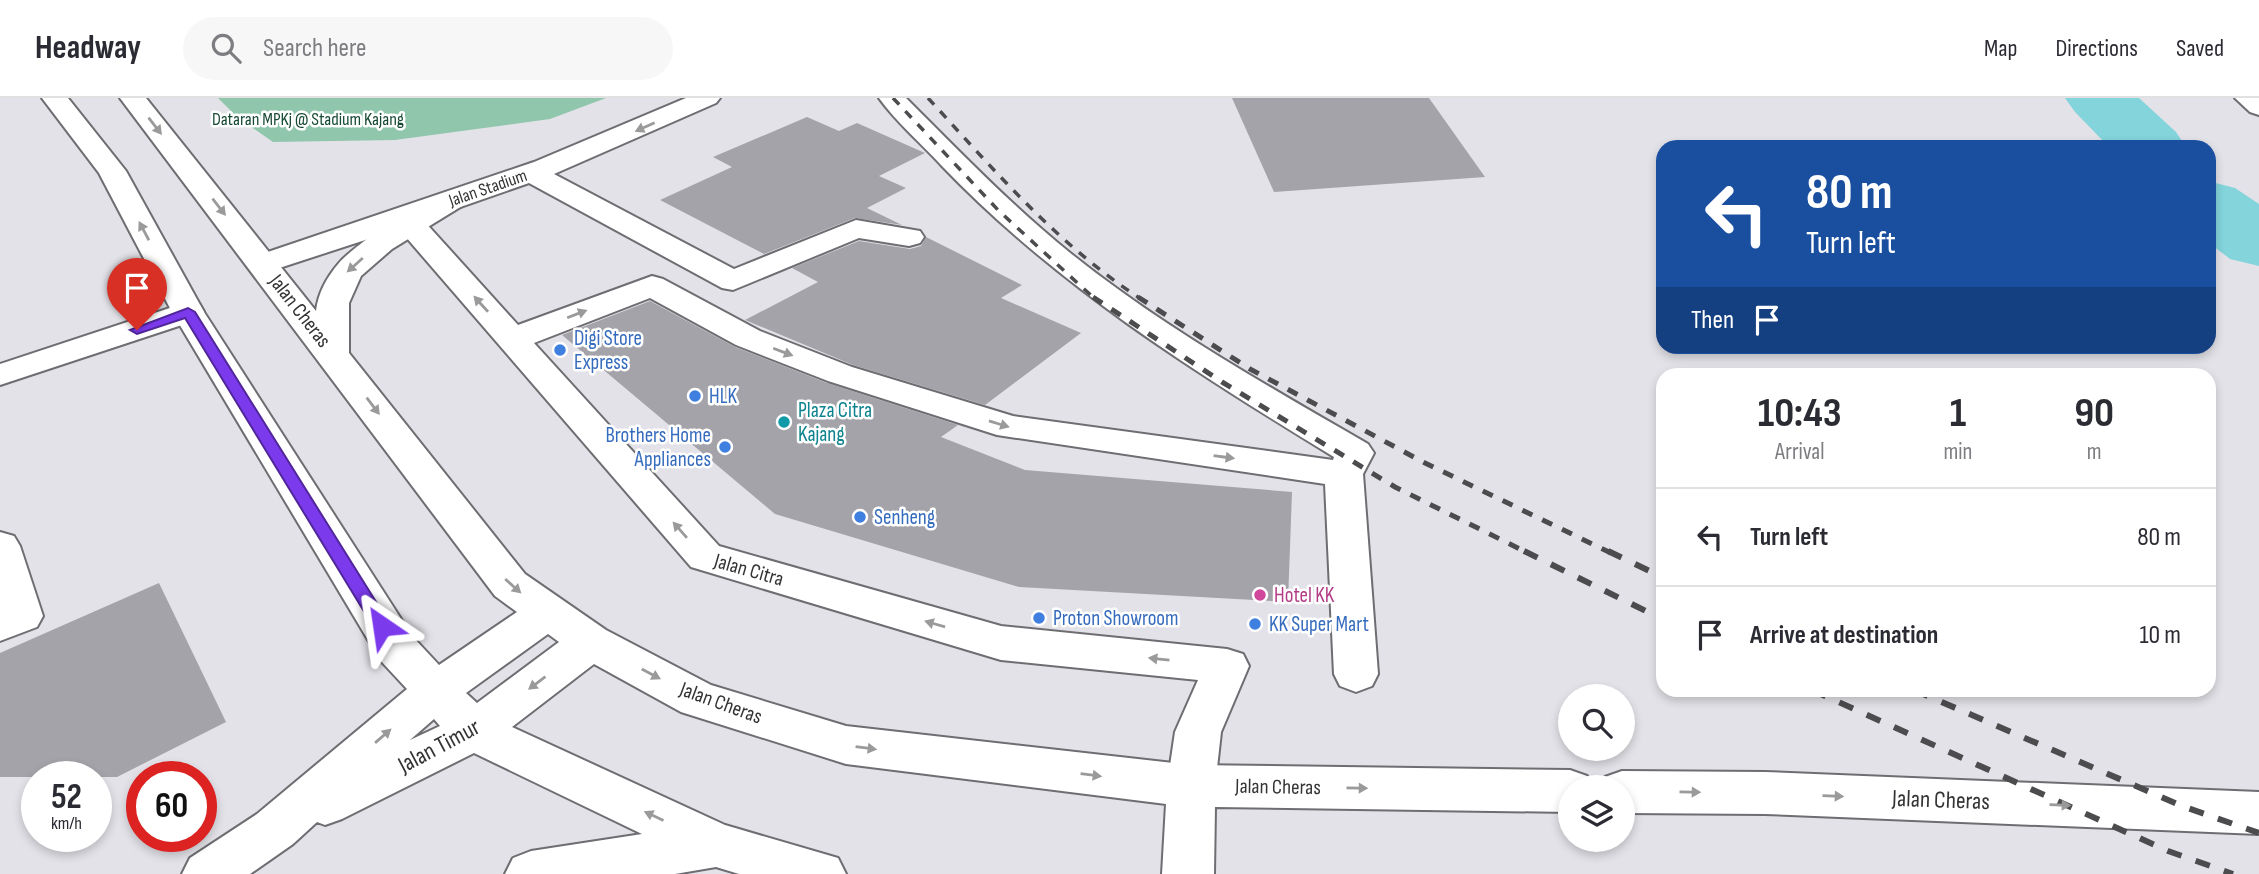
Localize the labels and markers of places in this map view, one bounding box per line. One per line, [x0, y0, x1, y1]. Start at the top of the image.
pin [107, 258, 167, 330]
place label: Digi Store Express [574, 326, 642, 375]
marker: Digi Store Express [552, 342, 568, 358]
place label: HLK [709, 384, 737, 409]
marker: HLK [687, 388, 703, 404]
place label: Plaza Citra Kajang [798, 398, 872, 447]
marker: Plaza Citra Kajang [776, 414, 792, 430]
place label: Brothers Home Appliances [606, 423, 711, 472]
marker: Brothers Home Appliances [717, 439, 733, 455]
place label: Senheng [874, 505, 935, 530]
marker: Senheng [852, 509, 868, 525]
place label: Hotel KK [1274, 583, 1335, 608]
marker: Hotel KK [1252, 587, 1268, 603]
place label: Proton Showroom [1053, 606, 1179, 631]
marker: Proton Showroom [1031, 610, 1047, 626]
place label: KK Super Mart [1269, 612, 1369, 637]
marker: KK Super Mart [1247, 616, 1263, 632]

